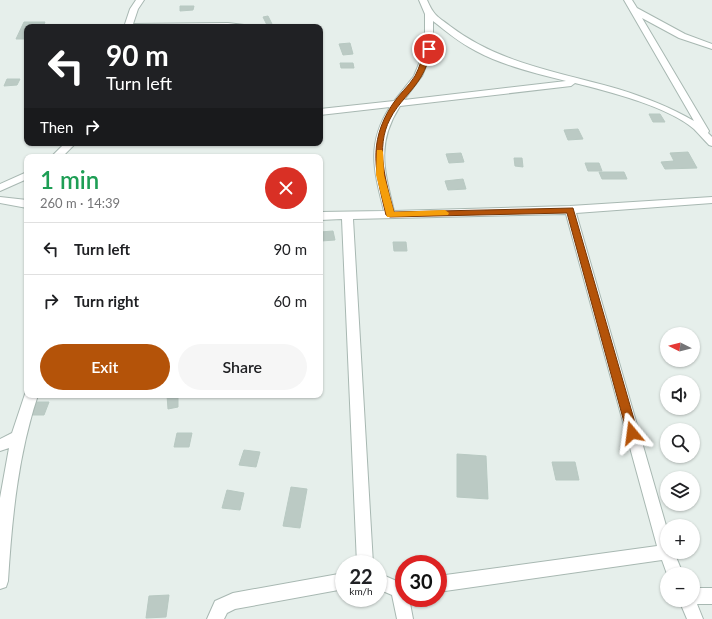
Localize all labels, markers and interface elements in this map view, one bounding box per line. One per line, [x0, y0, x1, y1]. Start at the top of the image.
pin [412, 32, 446, 66]
text: 90 m [106, 38, 169, 72]
icon: arrive [418, 38, 440, 60]
icon: left [40, 40, 92, 92]
text: Turn left [106, 72, 172, 94]
icon: right [81, 116, 103, 138]
text: Then [40, 118, 73, 136]
text: 1 min [40, 165, 99, 194]
button: close [265, 167, 307, 209]
text: 260 m · 14:39 [40, 195, 120, 211]
icon: left [40, 238, 62, 260]
text: Turn left [74, 240, 130, 258]
text: 90 m [273, 240, 307, 258]
icon: right [40, 290, 62, 312]
text: Turn right [74, 292, 139, 310]
text: 60 m [273, 292, 307, 310]
north arrow [660, 327, 700, 367]
map controls [660, 327, 700, 607]
button: Exit [40, 344, 170, 390]
button: Share [178, 344, 307, 390]
button: sound [660, 375, 700, 415]
position arrow [611, 412, 653, 454]
button: search [660, 423, 700, 463]
button: layers [660, 471, 700, 511]
button: + [660, 519, 700, 559]
speed limit sign: 30 [395, 555, 447, 607]
text: 22 [349, 564, 373, 588]
button: − [660, 567, 700, 607]
text: km/h [349, 585, 373, 597]

